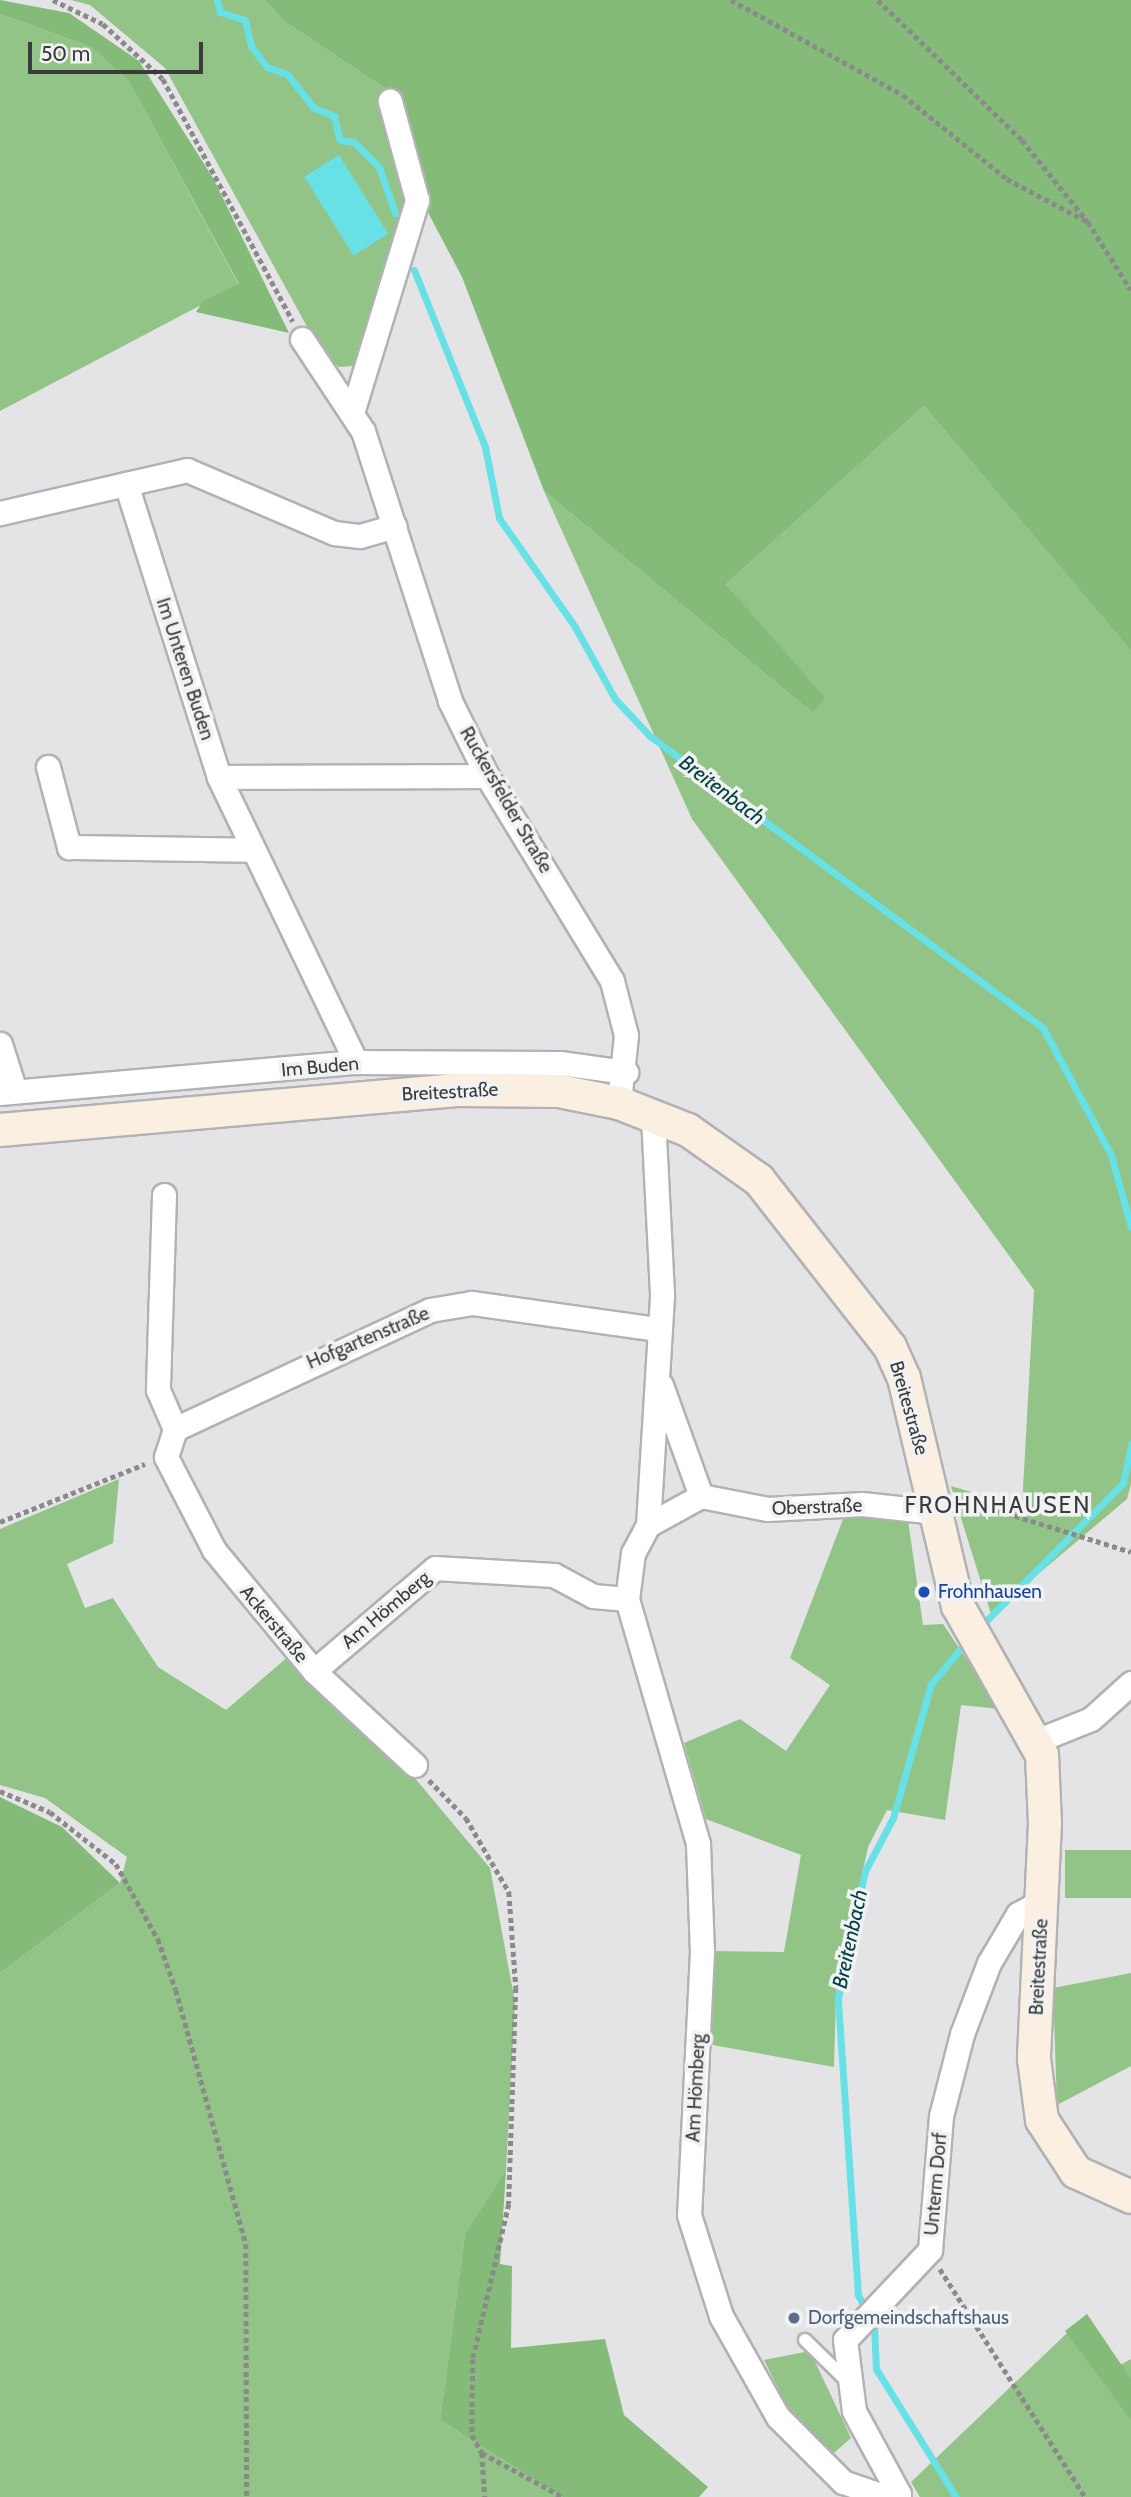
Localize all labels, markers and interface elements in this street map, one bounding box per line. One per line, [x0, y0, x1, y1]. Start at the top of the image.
scale bar [32, 28, 206, 72]
text: 50 m [41, 41, 90, 66]
street label: Im Unteren Buden [151, 595, 219, 743]
street label: Ruckersfelder Straße [455, 723, 557, 877]
water label: Breitenbach [674, 750, 770, 830]
street label: Im Buden [280, 1052, 360, 1082]
street label: Breitestraße [401, 1078, 499, 1106]
street label: Hofgartenstraße [303, 1302, 433, 1374]
street label: Breitestraße [885, 1358, 933, 1458]
district label: FROHNHAUSEN [906, 1491, 1090, 1519]
street label: Oberstraße [771, 1494, 863, 1520]
street label: Am Hömberg [337, 1566, 435, 1654]
street label: Ackerstraße [235, 1581, 313, 1667]
place label: Frohnhausen [938, 1581, 1042, 1603]
marker: Frohnhausen [916, 1584, 932, 1600]
water label: Breitenbach [827, 1887, 873, 1991]
street label: Breitestraße [1025, 1918, 1053, 2016]
street label: Am Hömberg [682, 2033, 710, 2143]
street label: Unterm Dorf [920, 2132, 952, 2236]
place label: Dorfgemeindschaftshaus [808, 2307, 1009, 2329]
marker: Dorfgemeindschaftshaus [786, 2310, 802, 2326]

